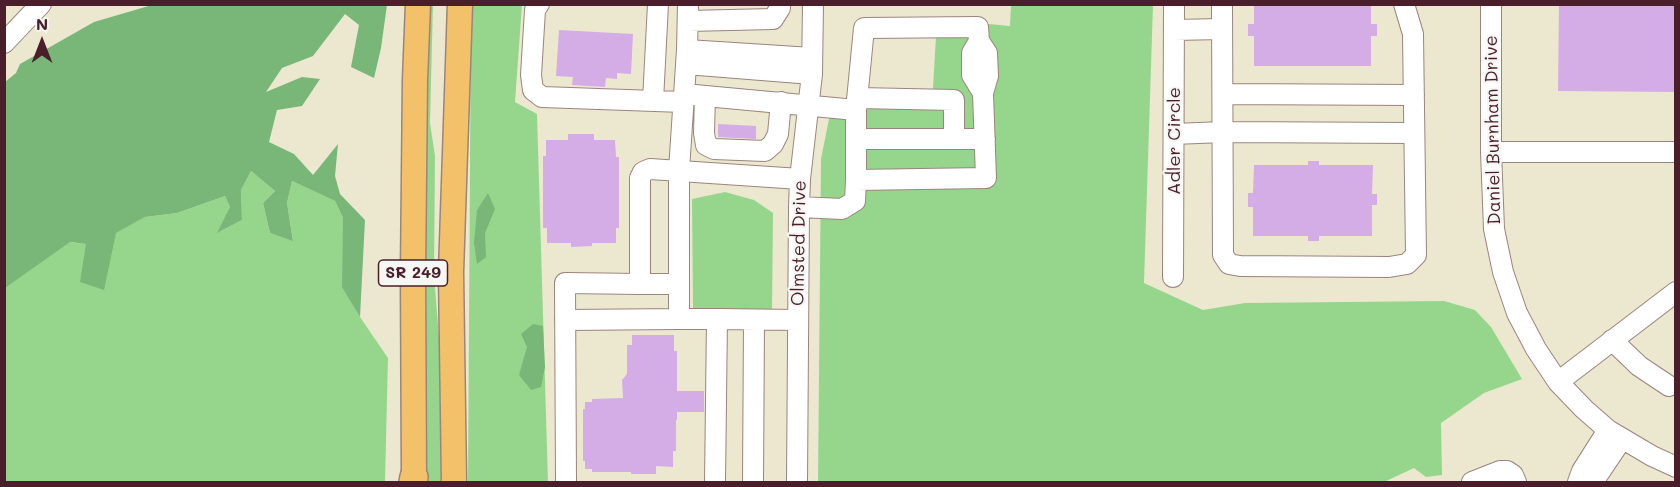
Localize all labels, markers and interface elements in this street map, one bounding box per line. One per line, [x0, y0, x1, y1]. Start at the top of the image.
north arrow [12, 12, 72, 72]
text: N [36, 13, 48, 34]
street label: Daniel Burnham Drive [1481, 35, 1505, 225]
street label: Adler Circle [1163, 87, 1185, 195]
street label: Olmsted Drive [787, 180, 811, 306]
road number: SR 249 [378, 260, 448, 286]

